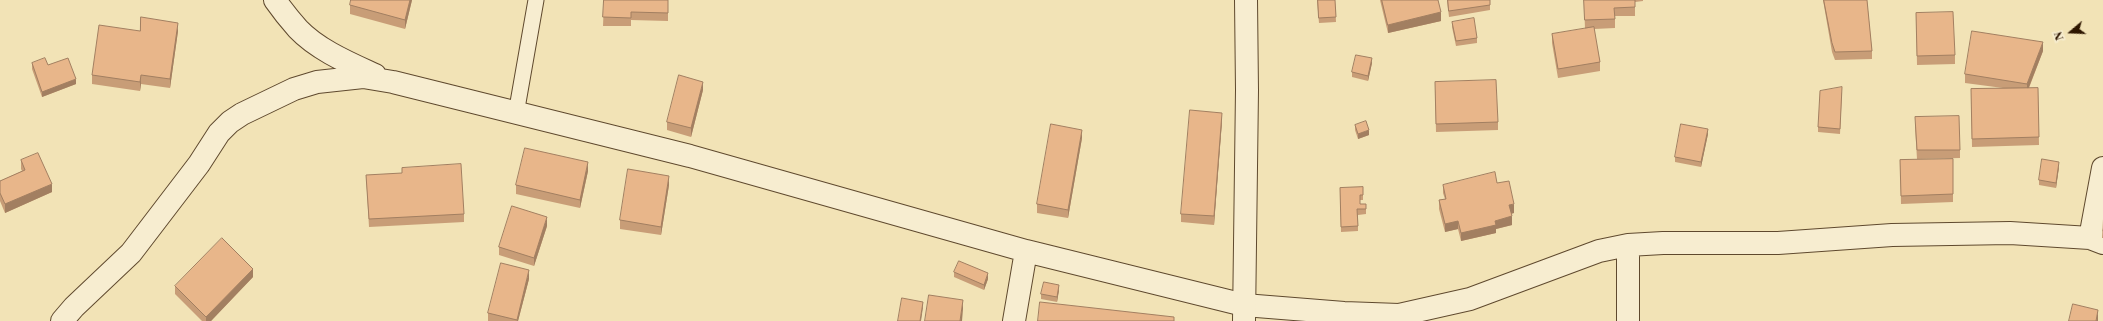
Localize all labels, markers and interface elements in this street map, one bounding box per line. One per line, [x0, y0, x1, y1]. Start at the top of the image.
north arrow [2051, 12, 2091, 52]
text: N [2052, 30, 2068, 42]

